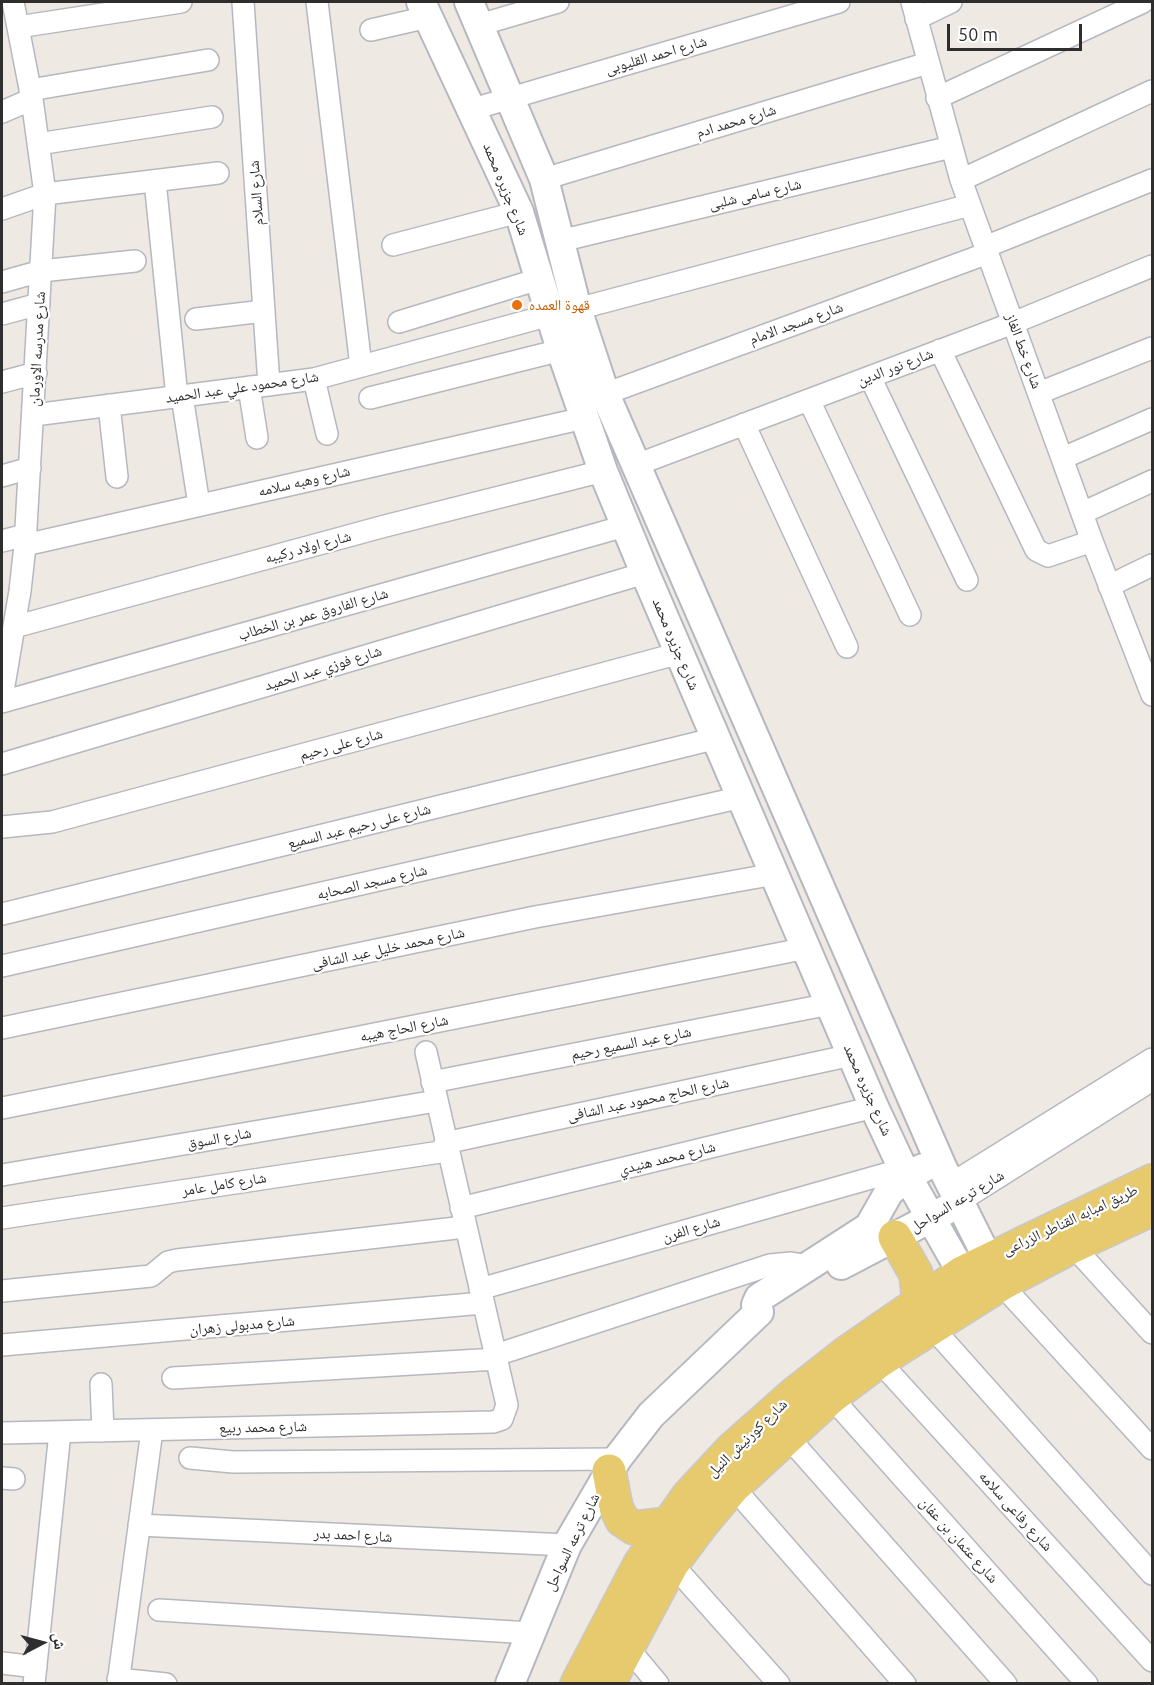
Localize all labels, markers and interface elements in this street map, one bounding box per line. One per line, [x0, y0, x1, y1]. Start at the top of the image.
scale bar [950, 12, 1085, 50]
text: 50 m [958, 24, 998, 44]
street label: شارع احمد القليوبى [603, 32, 709, 78]
street label: شارع محمد ادم [694, 100, 778, 142]
street label: شارع جزيره محمد [479, 140, 533, 238]
street label: شارع السلام [245, 160, 267, 226]
street label: شارع سامى شلبى [707, 175, 803, 213]
street label: شارع مدرسه الاورمان [25, 291, 49, 407]
place label: قهوة العمده [529, 296, 590, 314]
marker: قهوة العمده [510, 298, 524, 312]
street label: شارع مسجد الامام [747, 298, 845, 348]
street label: شارع خط الغاز [1002, 311, 1046, 391]
street label: شارع نور الدين [854, 344, 936, 390]
street label: شارع محمود علي عبد الحميد [164, 367, 320, 407]
street label: شارع وهبه سلامه [256, 462, 352, 500]
street label: شارع اولاد ركيبه [263, 527, 353, 567]
street label: شارع الفاروق عمر بن الخطاب [236, 584, 390, 644]
street label: شارع جزيره محمد [648, 595, 704, 693]
street label: شارع فوزي عبد الحميد [262, 642, 384, 694]
street label: شارع على رحيم [297, 724, 385, 764]
street label: شارع على رحيم عبد السميع [286, 799, 432, 853]
street label: شارع مسجد الصحابه [315, 861, 429, 903]
street label: شارع محمد خليل عبد الشافى [310, 923, 466, 973]
street label: شارع الحاج هيبه [358, 1011, 450, 1045]
street label: شارع عبد السميع رحيم [569, 1023, 693, 1063]
street label: شارع جزيره محمد [840, 1041, 896, 1139]
street label: شارع الحاج محمود عبد الشافى [566, 1073, 730, 1125]
street label: شارع السوق [185, 1123, 253, 1153]
street label: شارع محمد هنيدي [617, 1137, 717, 1179]
street label: شارع ترعه السواحل [907, 1166, 1007, 1236]
street label: شارع كامل عامر [180, 1168, 268, 1200]
street label: طريق امبابه القناطر الزراعى [999, 1181, 1141, 1259]
street label: شارع الفرن [660, 1212, 722, 1246]
street label: شارع مدبولى زهران [189, 1311, 295, 1339]
street label: شارع كورنيش النيل [703, 1395, 791, 1481]
street label: شارع محمد ربيع [219, 1417, 307, 1437]
street label: شارع رفاعى سلامه [975, 1467, 1057, 1555]
street label: شارع ترعه السواحل [541, 1490, 603, 1594]
street label: شارع عثمان بن عفان [916, 1493, 1002, 1587]
street label: شارع احمد بدر [313, 1524, 393, 1546]
north arrow [12, 1613, 72, 1673]
text: ش [50, 1632, 70, 1650]

